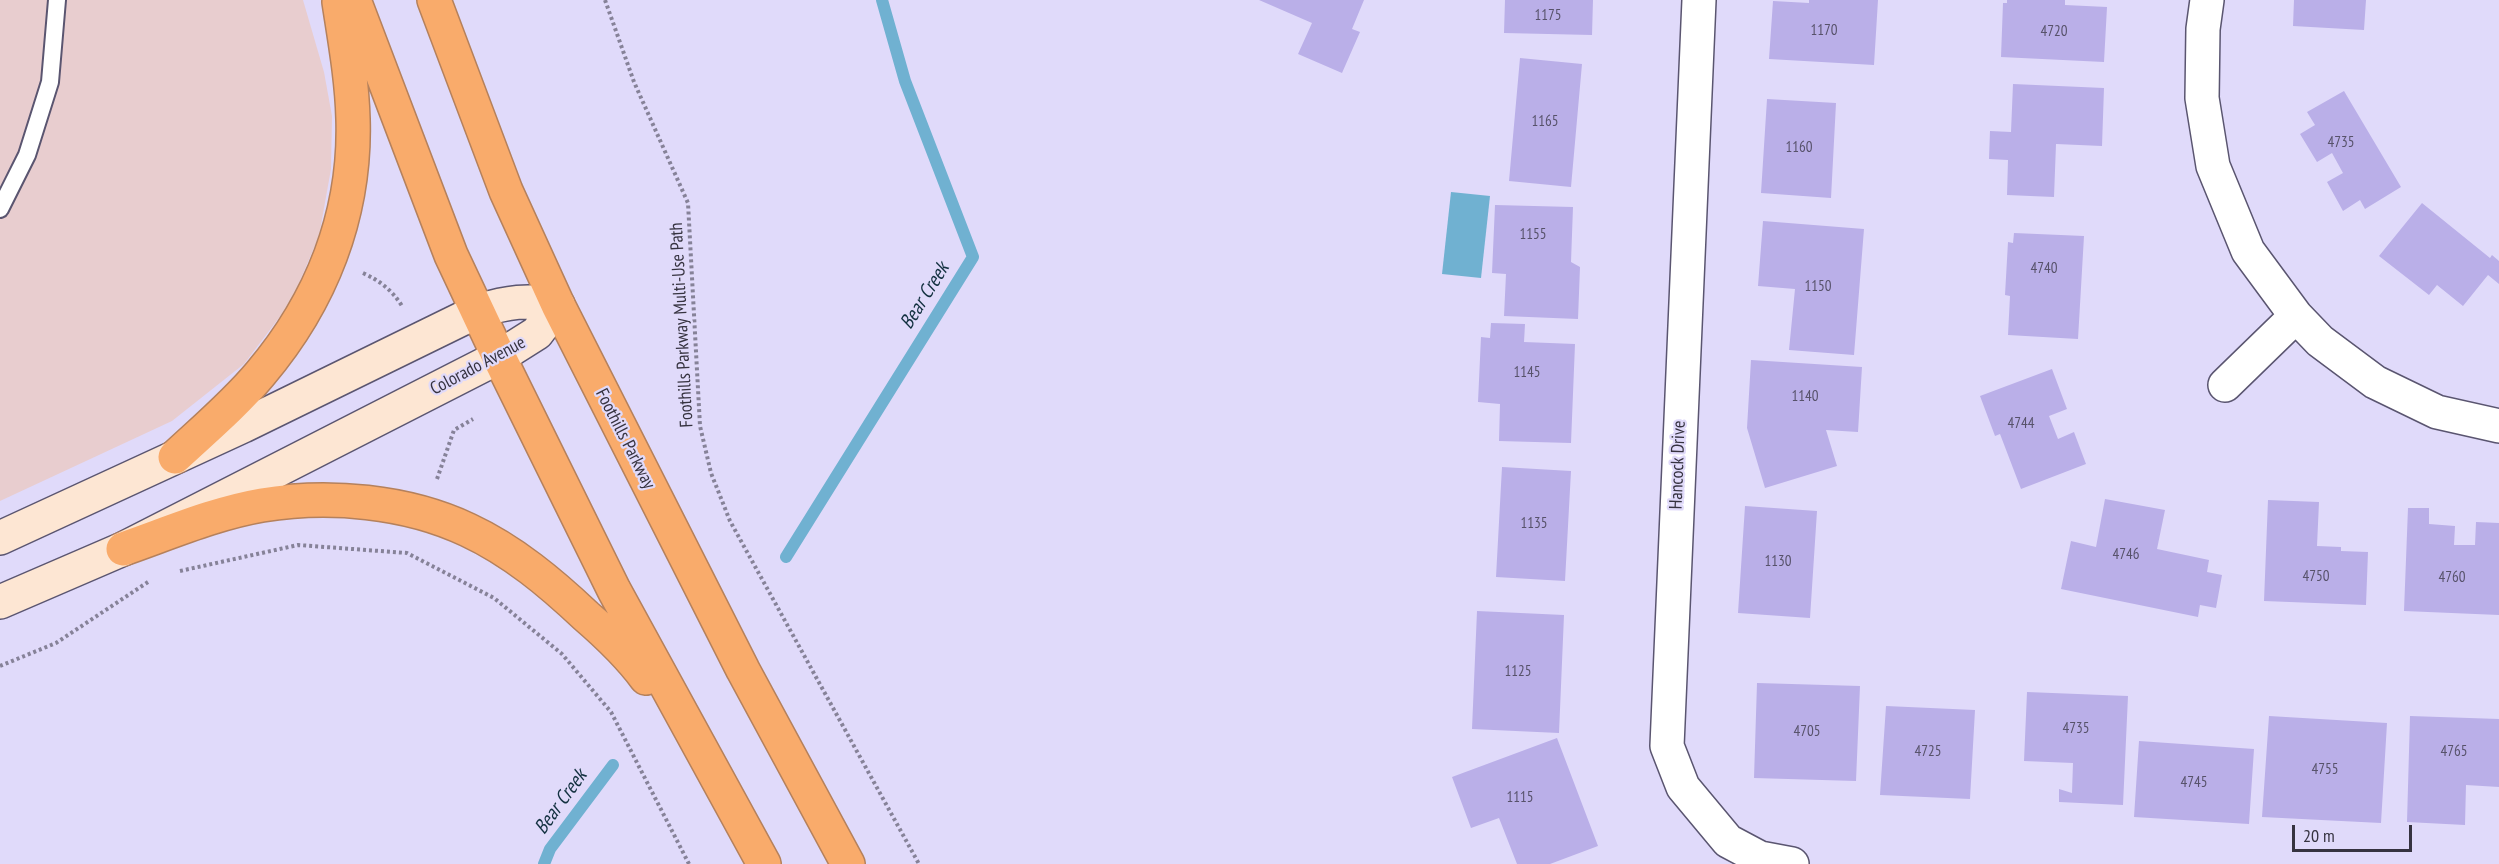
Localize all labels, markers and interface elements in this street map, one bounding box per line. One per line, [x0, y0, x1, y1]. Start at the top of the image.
house number: 1175 [1535, 7, 1561, 25]
house number: 1170 [1811, 22, 1837, 40]
house number: 4720 [2041, 23, 2067, 41]
house number: 1165 [1532, 113, 1558, 131]
house number: 4735 [2328, 134, 2354, 152]
house number: 1160 [1786, 139, 1812, 157]
street label: Foothills Parkway Multi-Use Path [666, 222, 698, 428]
house number: 1155 [1520, 226, 1546, 244]
water label: Bear Creek [895, 258, 955, 334]
house number: 4740 [2031, 260, 2057, 278]
house number: 1150 [1805, 278, 1831, 296]
street label: Colorado Avenue [427, 332, 529, 400]
house number: 1145 [1514, 364, 1540, 382]
street label: Foothills Parkway [591, 385, 659, 493]
house number: 1140 [1792, 388, 1818, 406]
house number: 4744 [2008, 415, 2034, 433]
street label: Hancock Drive [1666, 420, 1690, 510]
house number: 1135 [1521, 515, 1547, 533]
house number: 4746 [2113, 546, 2139, 564]
house number: 1130 [1765, 553, 1791, 571]
house number: 4750 [2303, 568, 2329, 586]
house number: 4760 [2439, 569, 2465, 587]
house number: 1125 [1505, 663, 1531, 681]
house number: 4735 [2063, 720, 2089, 738]
house number: 4705 [1794, 723, 1820, 741]
house number: 4725 [1915, 743, 1941, 761]
house number: 4765 [2441, 743, 2467, 761]
house number: 4755 [2312, 761, 2338, 779]
water label: Bear Creek [530, 765, 592, 839]
house number: 4745 [2181, 774, 2207, 792]
house number: 1115 [1507, 789, 1533, 807]
scale bar [2295, 813, 2415, 851]
text: 20 m [2303, 824, 2335, 847]

